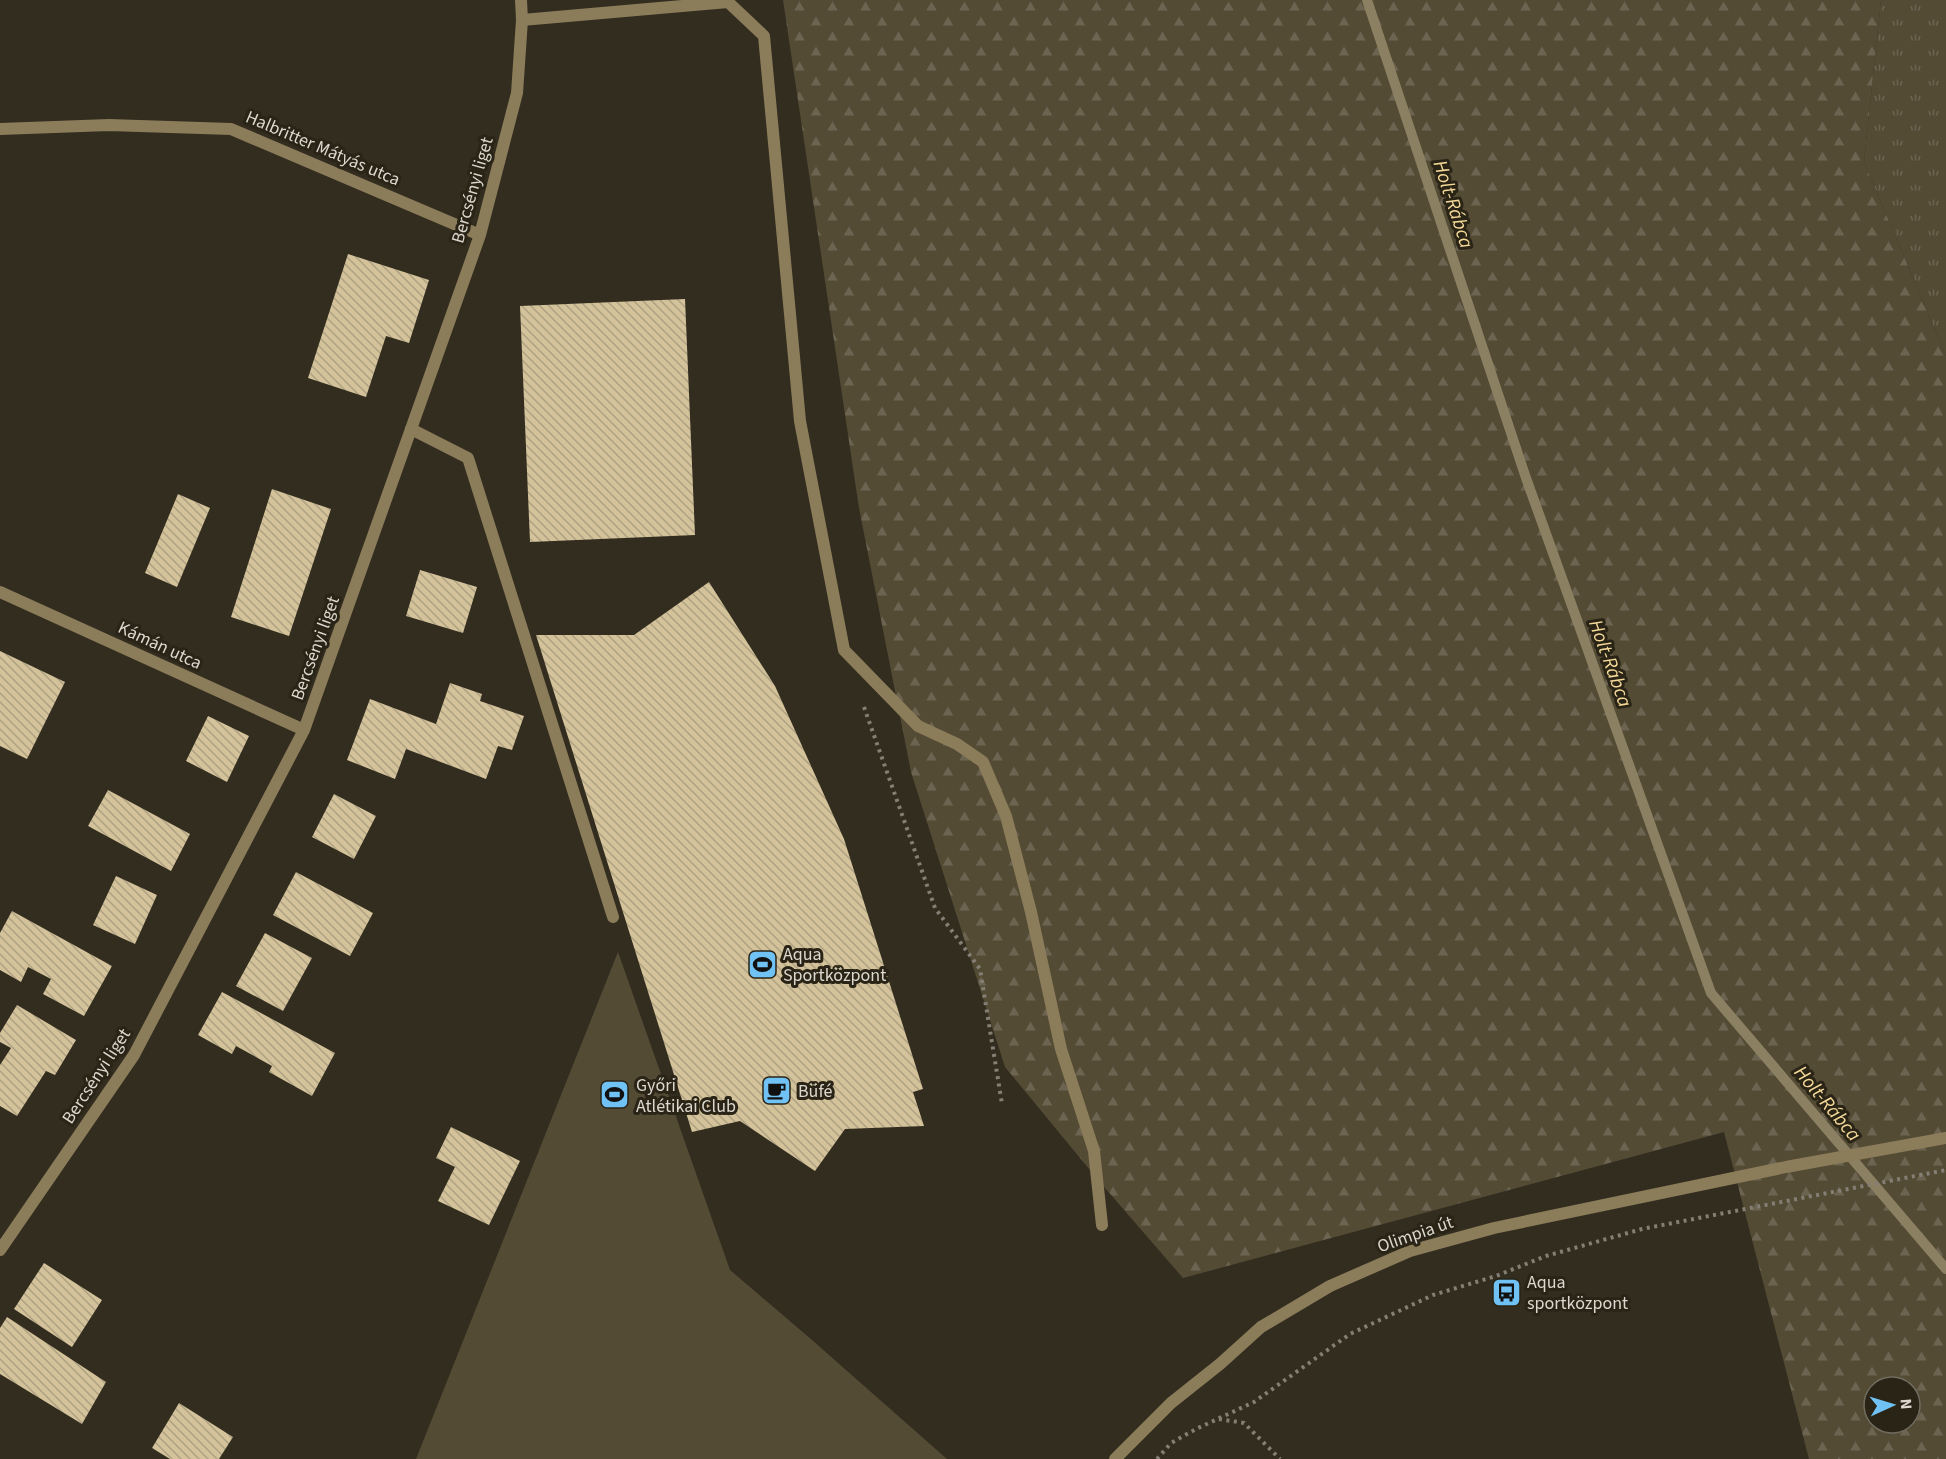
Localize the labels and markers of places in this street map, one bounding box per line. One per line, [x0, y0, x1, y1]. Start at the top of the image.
place label: Aqua Sportközpont [783, 942, 886, 988]
sports icon: Aqua Sportközpont [746, 948, 778, 980]
place label: Győri Atlétikai Club [636, 1073, 736, 1119]
cafe icon: Büfé [761, 1075, 793, 1107]
sports icon: Győri Atlétikai Club [599, 1079, 631, 1111]
place label: Büfé [798, 1079, 832, 1104]
place label: Aqua sportközpont [1527, 1270, 1628, 1316]
bus stop icon: Aqua sportközpont [1490, 1276, 1522, 1308]

